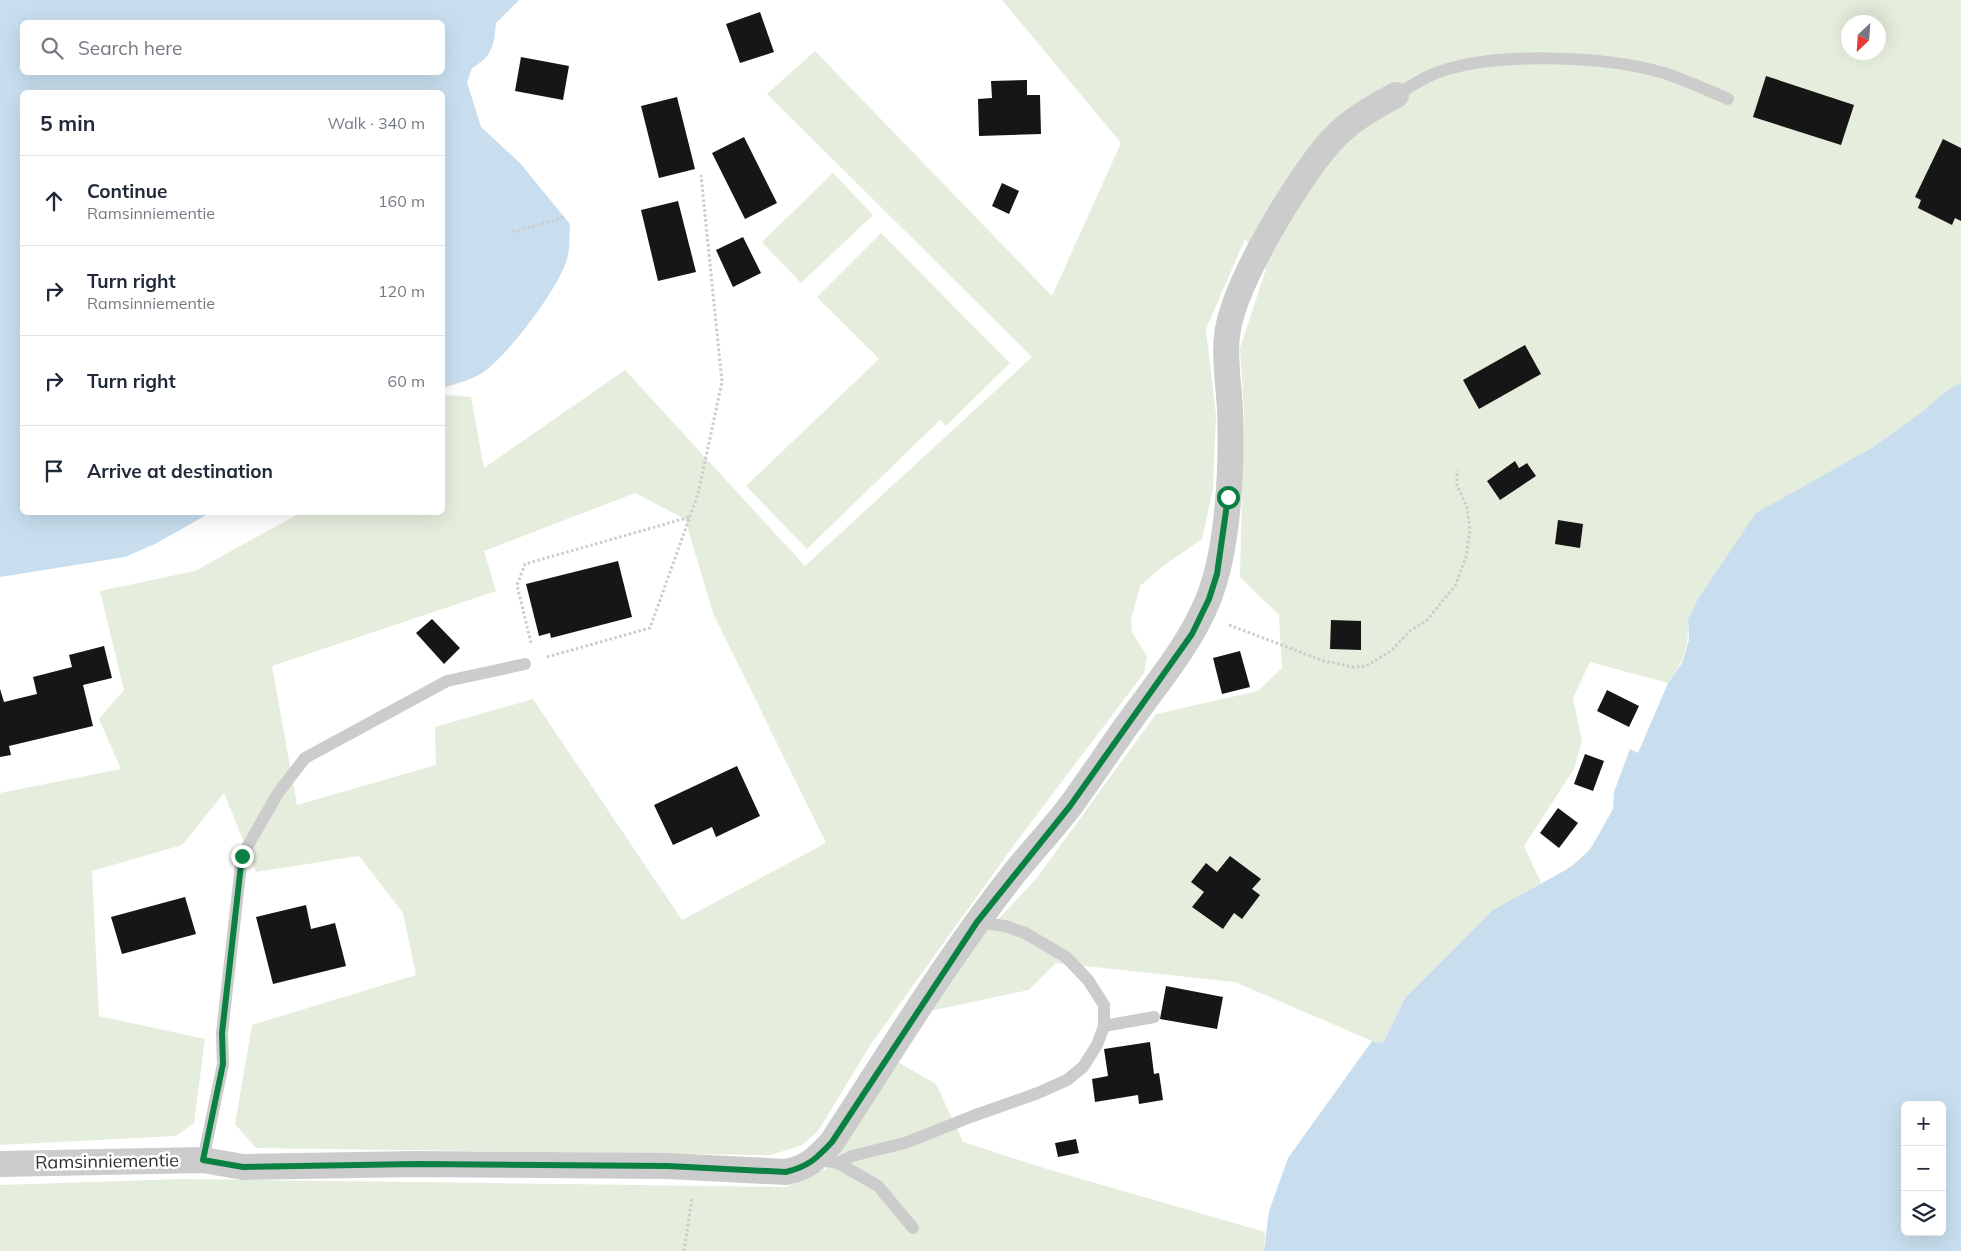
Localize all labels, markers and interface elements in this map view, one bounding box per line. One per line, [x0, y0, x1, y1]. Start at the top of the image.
north arrow [1841, 15, 1886, 60]
search box [20, 20, 445, 75]
icon: search [38, 34, 66, 62]
text: Search here [78, 36, 182, 60]
text: 5 min [40, 110, 95, 136]
text: Walk · 340 m [327, 113, 425, 133]
text: Continue [87, 179, 167, 203]
icon: ahead [40, 187, 68, 215]
text: 160 m [378, 191, 425, 211]
text: Ramsinniementie [87, 203, 215, 223]
text: Turn right [87, 269, 176, 293]
icon: right [40, 277, 68, 305]
text: 120 m [378, 281, 425, 301]
text: Ramsinniementie [87, 293, 215, 313]
icon: right [40, 367, 68, 395]
text: Turn right [87, 369, 176, 393]
text: 60 m [388, 371, 425, 391]
icon: arrive [40, 457, 68, 485]
text: Arrive at destination [87, 459, 273, 483]
route start [1217, 486, 1240, 509]
route end [231, 845, 254, 868]
map controls [1901, 1101, 1946, 1236]
button: + [1901, 1101, 1946, 1146]
button: − [1901, 1146, 1946, 1191]
street label: Ramsinniementie [35, 1148, 179, 1174]
button: layers [1901, 1191, 1946, 1236]

